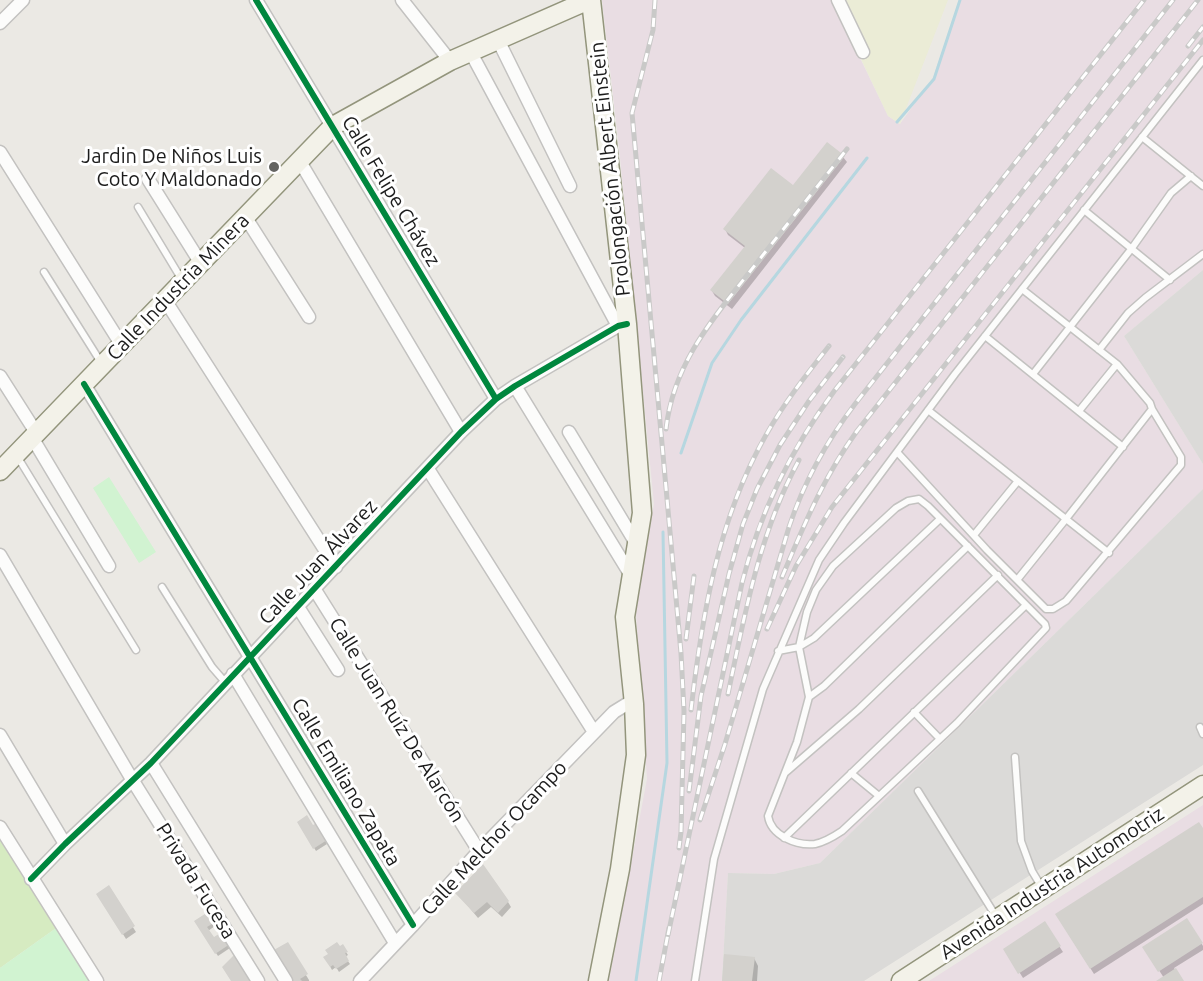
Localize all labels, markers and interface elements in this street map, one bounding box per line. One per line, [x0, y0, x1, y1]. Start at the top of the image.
street label: Prolongación Albert Einstein [585, 41, 635, 297]
street label: Calle Felipe Chávez [337, 111, 445, 271]
place label: Jardin De Niños Luis Coto Y Maldonado [81, 144, 262, 191]
marker: Jardin De Niños Luis Coto Y Maldonado [267, 160, 281, 174]
street label: Calle Industria Minera [102, 209, 254, 365]
street label: Calle Juan Álvarez [254, 494, 382, 630]
street label: Calle Juan Ruíz De Alarcón [324, 613, 470, 827]
street label: Calle Emiliano Zapata [286, 694, 406, 870]
street label: Calle Melchor Ocampo [416, 756, 572, 920]
street label: Avenida Industria Automotriz [935, 802, 1169, 964]
street label: Privada Fucesa [151, 819, 241, 943]

